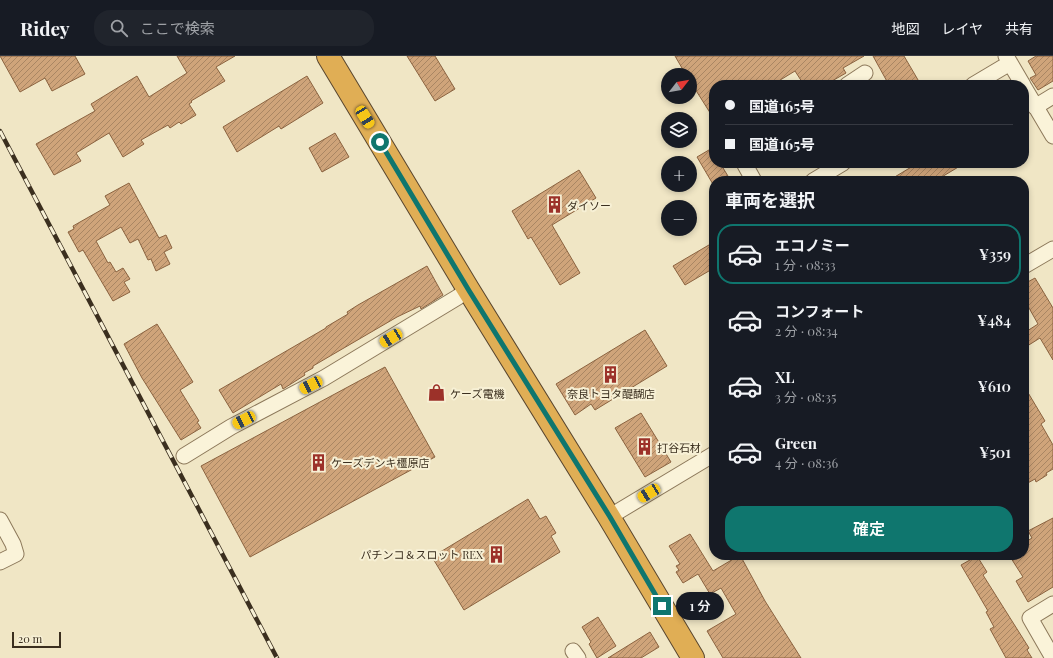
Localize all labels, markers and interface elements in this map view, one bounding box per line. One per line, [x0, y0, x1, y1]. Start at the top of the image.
search box [94, 10, 374, 46]
text: Ridey [20, 15, 70, 41]
icon: search [108, 17, 130, 39]
text: ここで検索 [140, 18, 215, 38]
text: 地図 [891, 19, 919, 38]
text: レイヤ [941, 19, 983, 38]
text: 共有 [1005, 19, 1033, 38]
north arrow [661, 68, 697, 104]
map controls [661, 68, 697, 236]
text: 国道165号 [749, 96, 815, 116]
car [354, 104, 376, 130]
button: layers [661, 112, 697, 148]
route start [371, 133, 389, 151]
text: 国道165号 [749, 134, 815, 154]
button: + [661, 156, 697, 192]
text: 車両を選択 [725, 188, 815, 212]
building icon: ダイソー [544, 195, 564, 215]
place label: ダイソー [567, 198, 611, 213]
button: − [661, 200, 697, 236]
text: エコノミー [775, 235, 850, 255]
icon: car [727, 236, 763, 272]
text: ¥359 [979, 244, 1011, 264]
text: 1 分 · 08:33 [775, 256, 836, 273]
text: コンフォート [775, 301, 865, 321]
icon: car [727, 302, 763, 338]
text: ¥484 [977, 310, 1011, 330]
text: 2 分 · 08:34 [775, 322, 838, 339]
car [378, 327, 404, 349]
building icon: 奈良トヨタ醍醐店 [601, 365, 621, 385]
text: XL [775, 367, 795, 387]
icon: car [727, 368, 763, 404]
car [298, 374, 324, 396]
text: ¥610 [978, 376, 1011, 396]
shop icon: ケーズ電機 [427, 383, 447, 403]
place label: ケーズ電機 [450, 386, 504, 401]
place label: 奈良トヨタ醍醐店 [567, 386, 655, 401]
text: 3 分 · 08:35 [775, 388, 836, 405]
car [231, 409, 257, 431]
text: Green [775, 433, 817, 453]
icon: car [727, 434, 763, 470]
building icon: 打谷石材 [634, 437, 654, 457]
place label: 打谷石材 [657, 440, 701, 455]
text: ¥501 [979, 442, 1011, 462]
building icon: ケーズデンキ橿原店 [308, 452, 328, 472]
text: 4 分 · 08:36 [775, 454, 838, 471]
place label: ケーズデンキ橿原店 [331, 455, 429, 470]
car [636, 482, 662, 504]
button: 確定 [725, 506, 1013, 552]
building icon: パチンコ＆スロット REX [486, 544, 506, 564]
place label: パチンコ＆スロット REX [360, 547, 483, 562]
callout: 1 分 [676, 592, 724, 620]
route end [653, 597, 671, 615]
text: 1 分 [689, 597, 711, 614]
scale bar [12, 630, 61, 649]
text: 20 m [18, 631, 42, 646]

